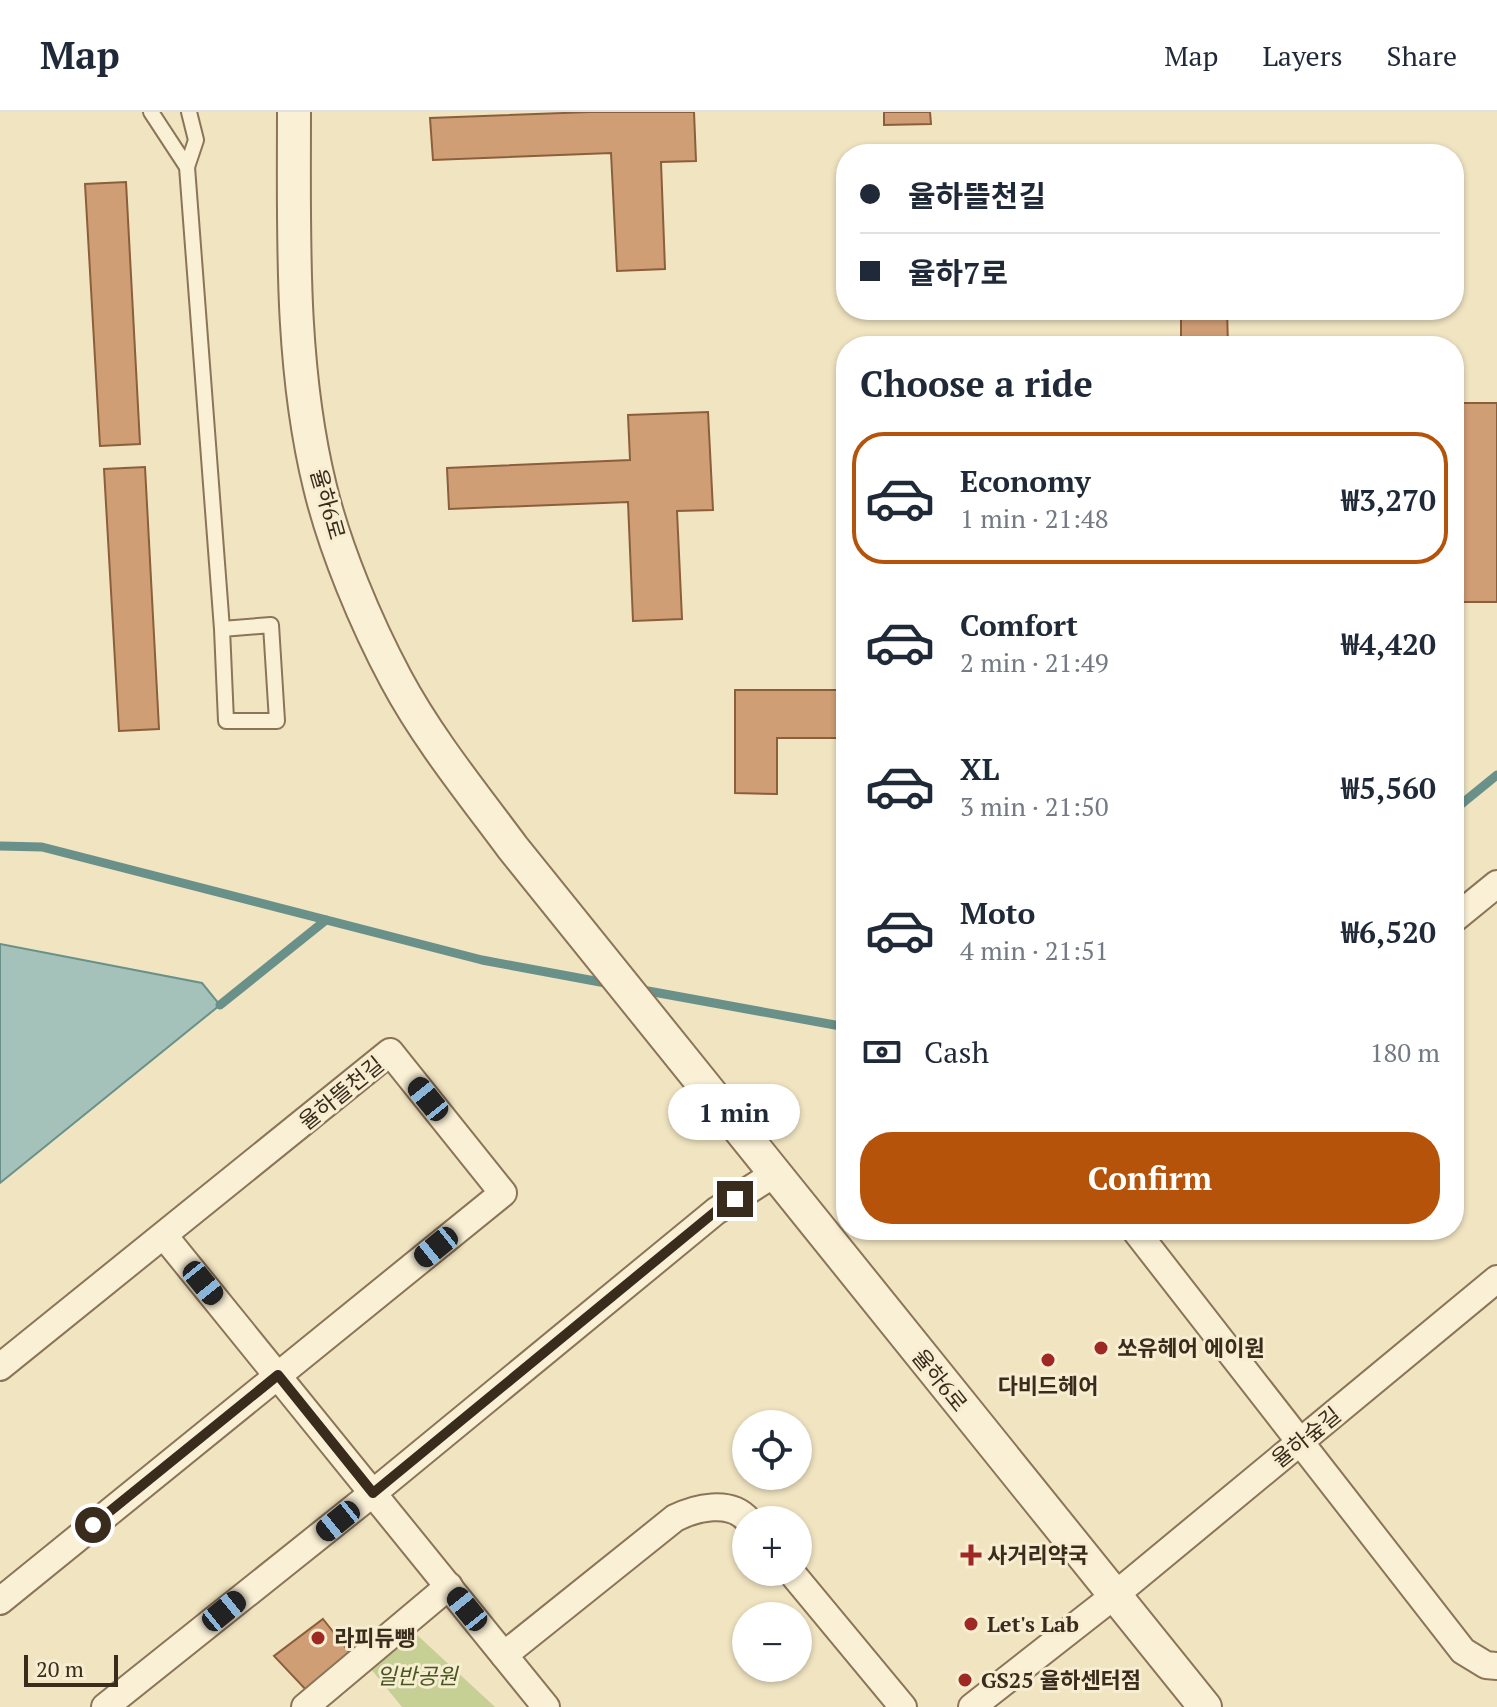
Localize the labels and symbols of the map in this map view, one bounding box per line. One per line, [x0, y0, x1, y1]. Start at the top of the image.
street label: 율하6로 [305, 465, 352, 543]
street label: 율하뜰천길 [292, 1049, 389, 1136]
car [404, 1073, 452, 1125]
callout: 1 min [669, 1083, 801, 1139]
route end [717, 1181, 753, 1217]
car [410, 1223, 462, 1271]
car [179, 1257, 227, 1309]
place label: 쏘유헤어 에이원 [1117, 1333, 1265, 1362]
marker: 쏘유헤어 에이원 [1092, 1339, 1110, 1357]
street label: 율하6로 [906, 1342, 974, 1417]
marker: 다비드헤어 [1039, 1351, 1057, 1369]
place label: 다비드헤어 [997, 1371, 1099, 1400]
street label: 율하숲길 [1265, 1400, 1346, 1473]
car [312, 1497, 364, 1545]
route start [75, 1507, 111, 1543]
place label: 사거리약국 [987, 1540, 1088, 1569]
marker: 사거리약국 [962, 1546, 980, 1564]
car [443, 1583, 491, 1635]
car [198, 1587, 250, 1635]
place label: Let's Lab [987, 1609, 1079, 1638]
marker: Let's Lab [962, 1615, 980, 1633]
place label: 라피듀뺑 [334, 1623, 415, 1652]
marker: 라피듀뺑 [309, 1629, 327, 1647]
scale bar [24, 1651, 118, 1687]
park label: 일반공원 [377, 1661, 459, 1690]
place label: GS25 율하센터점 [981, 1665, 1141, 1694]
marker: GS25 율하센터점 [956, 1671, 974, 1689]

